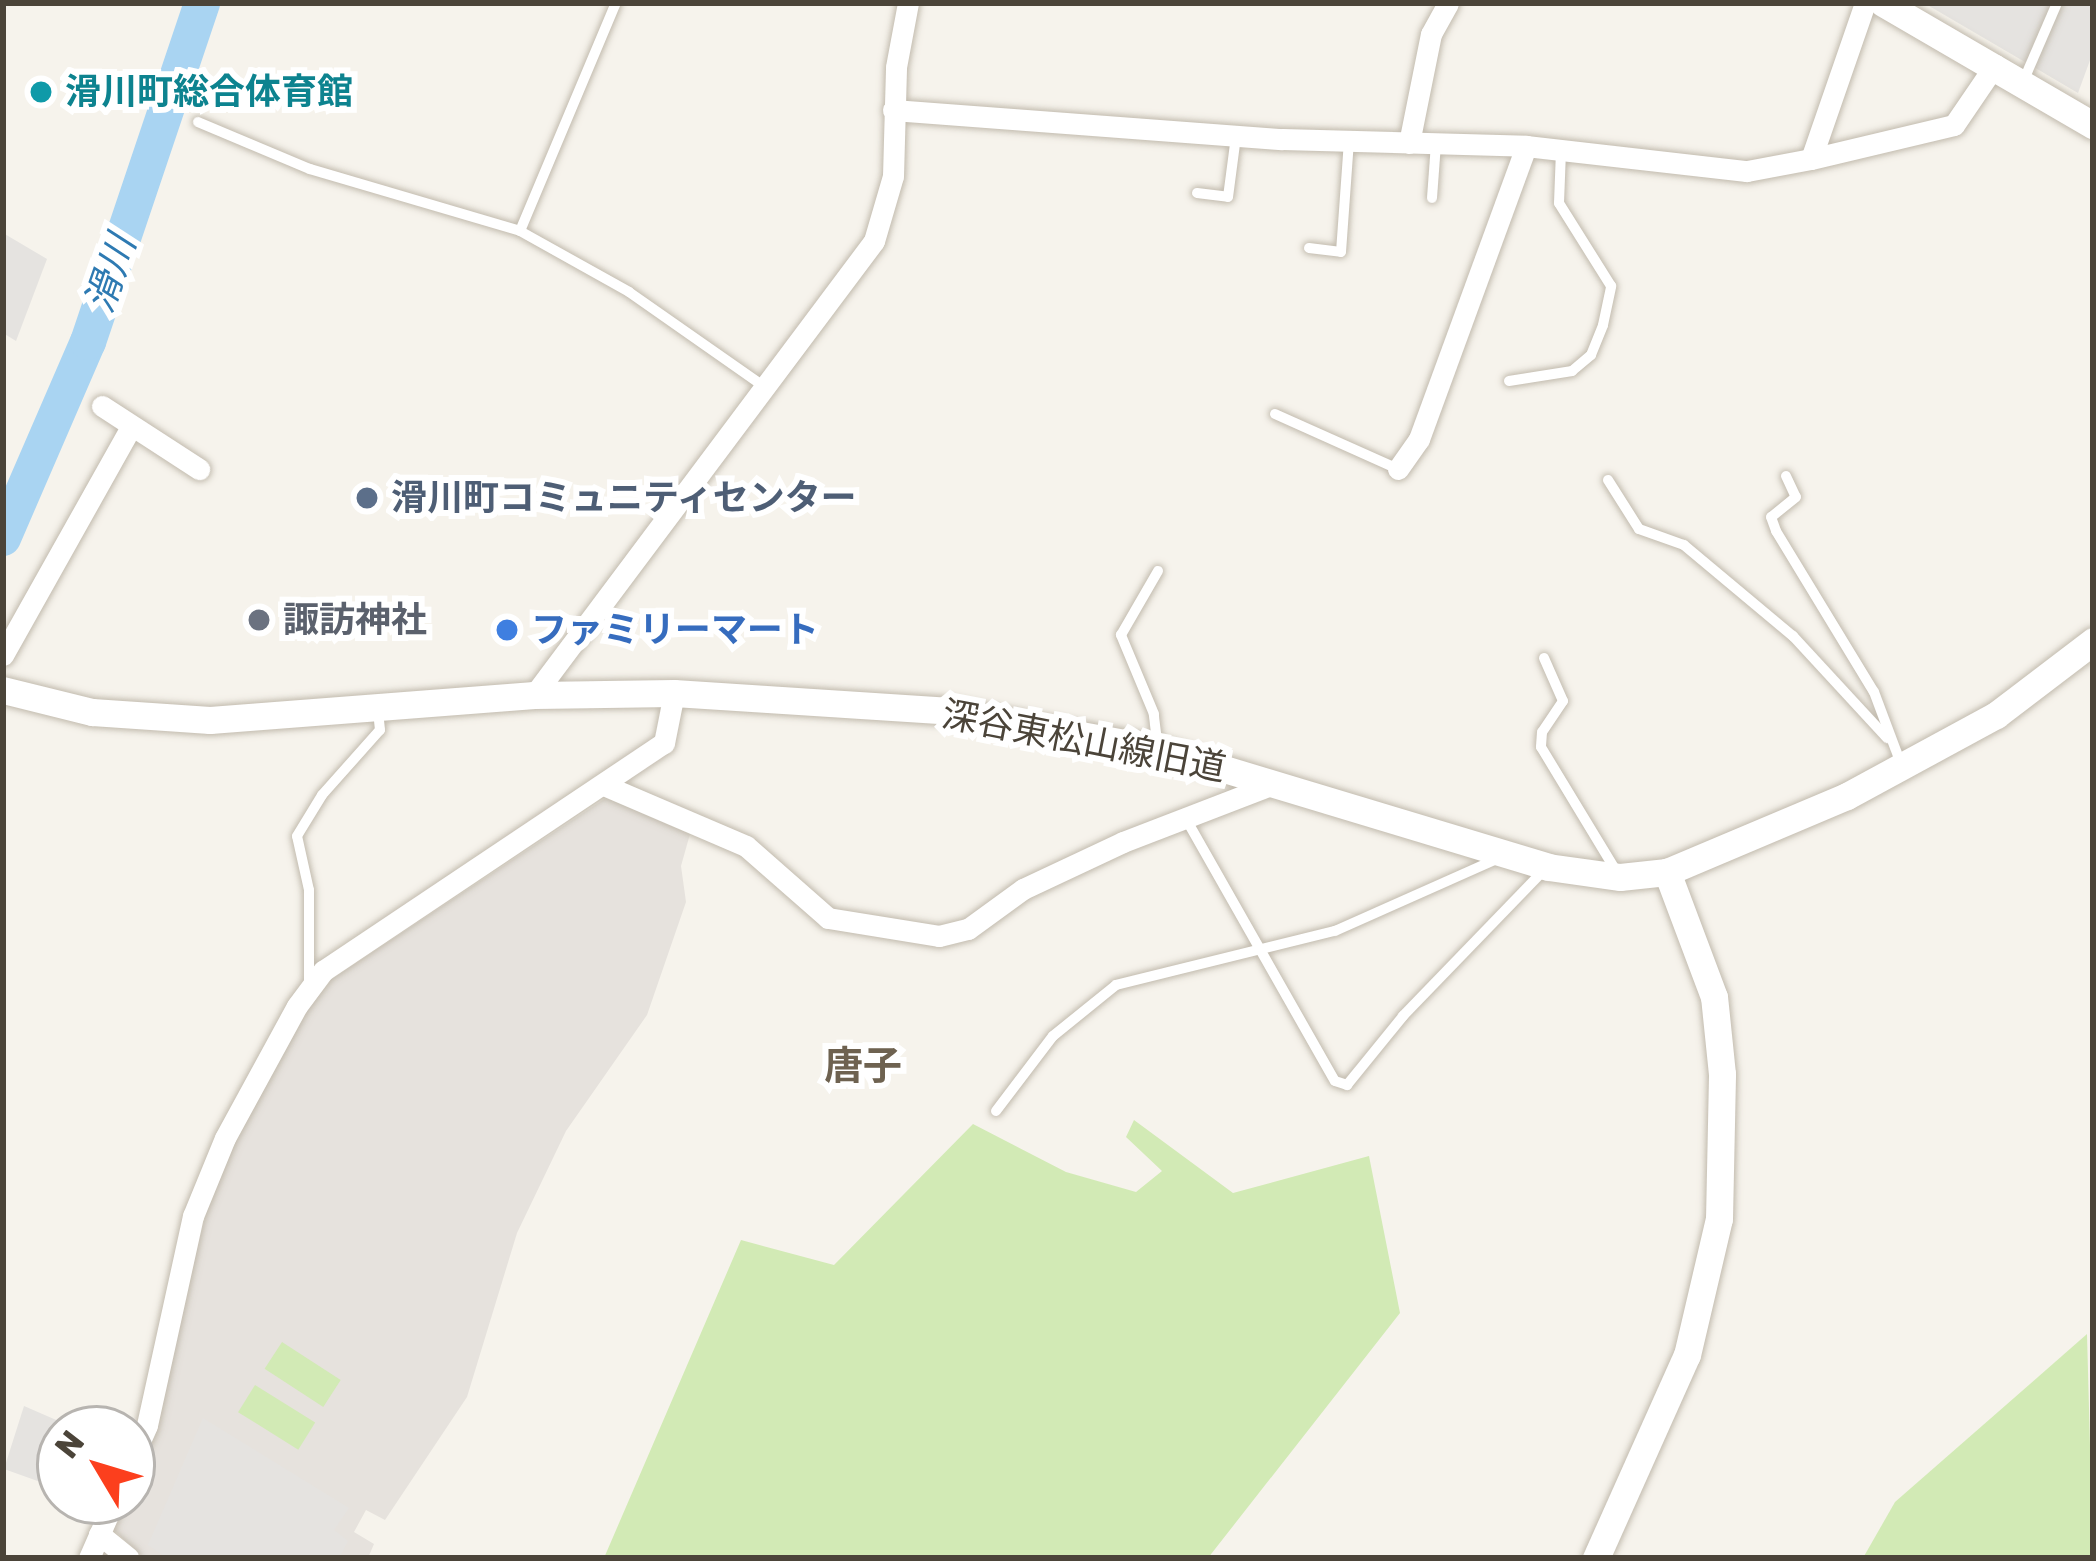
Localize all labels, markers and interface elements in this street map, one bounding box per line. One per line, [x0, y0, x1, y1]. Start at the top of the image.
place label: 滑川町総合体育館 [65, 70, 353, 114]
marker: 滑川町総合体育館 [28, 79, 54, 105]
water label: 滑川 [76, 230, 146, 318]
place label: 滑川町コミュニティセンター [391, 476, 859, 520]
marker: 滑川町コミュニティセンター [354, 485, 380, 511]
place label: 諏訪神社 [283, 598, 427, 642]
marker: 諏訪神社 [246, 607, 272, 633]
place label: ファミリーマート [531, 608, 819, 652]
marker: ファミリーマート [494, 617, 520, 643]
street label: 深谷東松山線旧道 [939, 692, 1229, 790]
district label: 唐子 [824, 1043, 902, 1089]
north arrow [36, 1405, 156, 1525]
text: N [47, 1423, 92, 1466]

